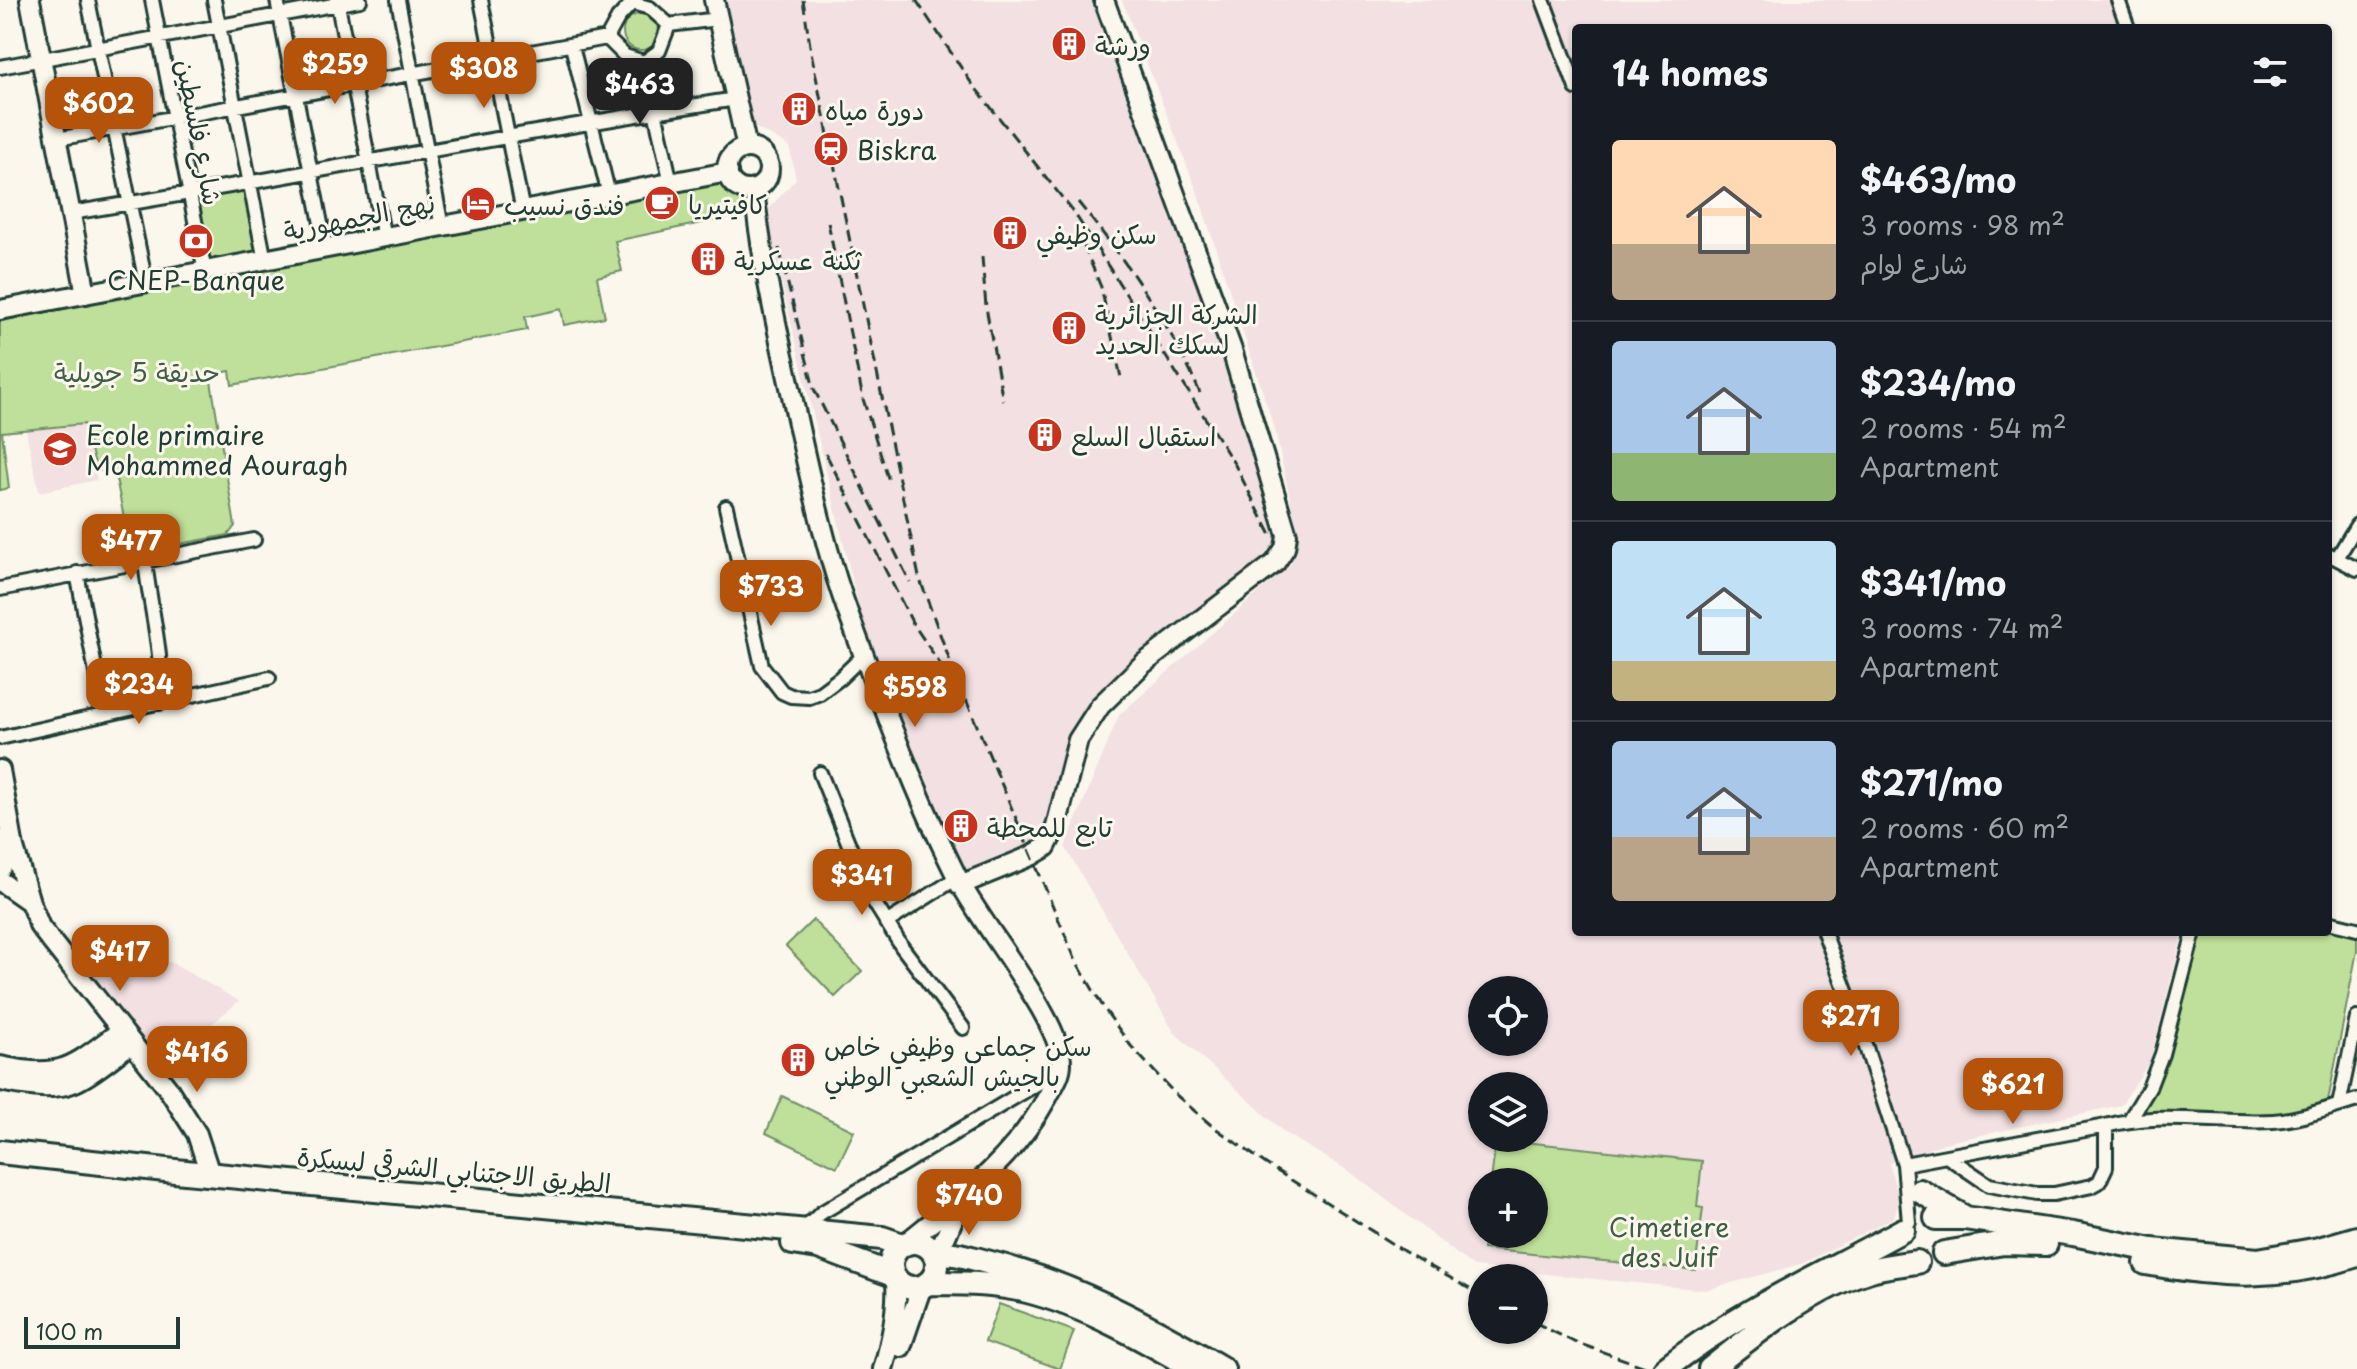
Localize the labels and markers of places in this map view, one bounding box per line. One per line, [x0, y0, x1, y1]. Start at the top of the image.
building icon: ورشة [1050, 25, 1088, 63]
place label: ورشة [1095, 25, 1151, 64]
pin: $259 [288, 38, 382, 106]
pin: $308 [437, 42, 531, 110]
pin: $463 [593, 58, 687, 126]
pin: $602 [52, 77, 146, 145]
building icon: دورة مياه [780, 90, 818, 128]
place label: دورة مياه [825, 90, 924, 129]
station icon: Biskra [812, 130, 850, 168]
place label: Biskra [857, 130, 936, 169]
cafe icon: كافيتيريا [643, 184, 681, 222]
place label: كافيتيريا [688, 184, 767, 223]
hotel icon: فندق نسيب [459, 185, 497, 223]
place label: فندق نسيب [504, 185, 624, 224]
building icon: سكن وظيفي [991, 214, 1029, 252]
place label: سكن وظيفي [1036, 214, 1157, 258]
bank icon: CNEP-Banque [177, 222, 215, 260]
building icon: ثكنة عسكرية [689, 240, 727, 278]
place label: ثكنة عسكرية [734, 240, 863, 279]
place label: CNEP-Banque [107, 260, 285, 299]
place label: الشركة الجزائرية لسكك الحديد [1095, 294, 1258, 363]
building icon: الشركة الجزائرية لسكك الحديد [1050, 309, 1088, 347]
place label: Ecole primaire Mohammed Aouragh [86, 415, 349, 484]
building icon: استقبال السلع [1026, 416, 1064, 454]
place label: استقبال السلع [1071, 416, 1216, 456]
school or university icon: Ecole primaire Mohammed Aouragh [41, 430, 79, 468]
pin: $477 [84, 514, 178, 582]
pin: $733 [724, 560, 818, 628]
pin: $234 [92, 658, 186, 726]
pin: $598 [868, 661, 962, 729]
building icon: تابع للمحطة [942, 807, 980, 845]
place label: تابع للمحطة [987, 807, 1113, 847]
pin: $341 [815, 849, 909, 917]
pin: $417 [73, 925, 167, 993]
pin: $271 [1804, 990, 1898, 1058]
pin: $416 [150, 1026, 244, 1094]
place label: سكن جماعي وظيفي خاص بالجيش الشعبي الوطني [824, 1026, 1092, 1100]
building icon: سكن جماعي وظيفي خاص بالجيش الشعبي الوطني [779, 1041, 817, 1079]
pin: $621 [1966, 1058, 2060, 1126]
pin: $740 [922, 1169, 1016, 1237]

